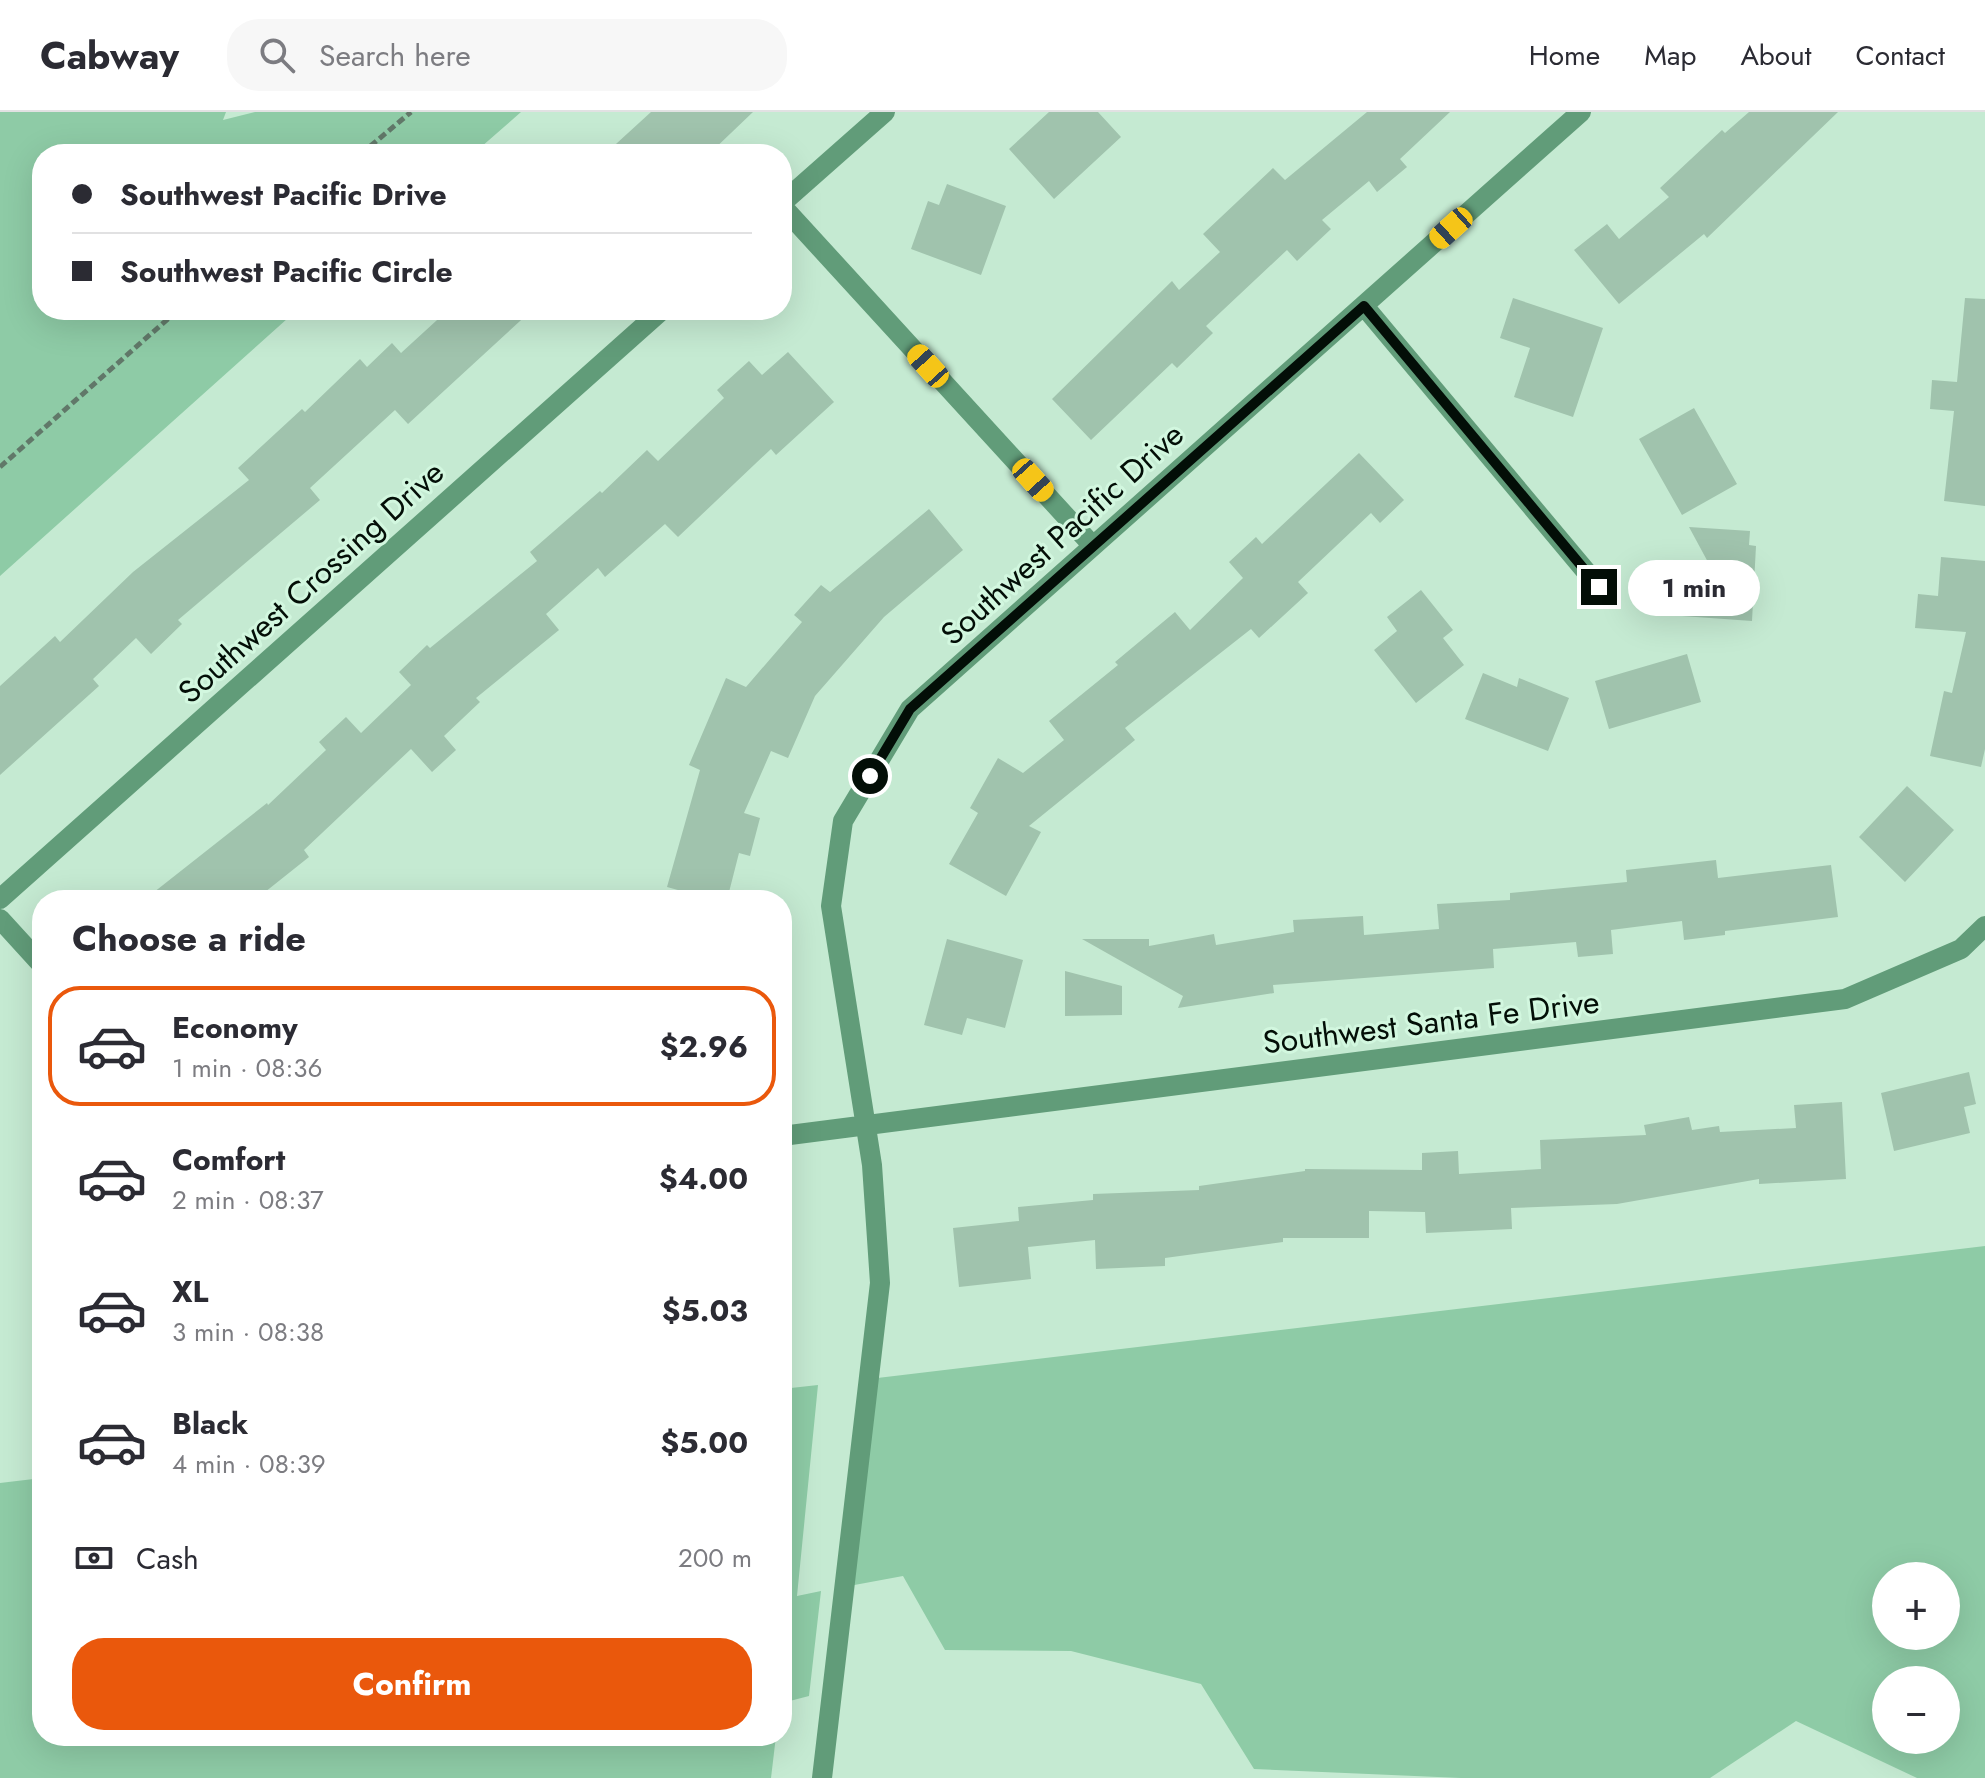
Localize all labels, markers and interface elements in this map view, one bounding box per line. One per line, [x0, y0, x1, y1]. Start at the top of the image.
search box [227, 19, 787, 91]
text: Cabway [40, 28, 179, 83]
icon: search [255, 33, 299, 77]
text: Search here [319, 34, 471, 77]
text: Home [1529, 35, 1600, 76]
text: Map [1644, 35, 1696, 76]
text: About [1740, 35, 1812, 76]
text: Contact [1856, 35, 1945, 76]
text: Southwest Pacific Drive [120, 173, 447, 216]
car [1425, 203, 1477, 253]
text: Southwest Pacific Circle [120, 250, 453, 293]
car [903, 340, 953, 392]
street label: Southwest Pacific Drive [930, 412, 1194, 656]
street label: Southwest Crossing Drive [168, 450, 454, 714]
car [1008, 454, 1058, 506]
callout: 1 min [1627, 559, 1759, 615]
route end [1581, 569, 1617, 605]
text: 1 min [1662, 569, 1726, 607]
route start [852, 758, 888, 794]
text: Choose a ride [72, 912, 306, 964]
street label: Southwest Santa Fe Drive [1260, 979, 1602, 1065]
text: Economy [172, 1006, 298, 1049]
icon: car [76, 1010, 148, 1082]
text: $2.96 [660, 1025, 748, 1068]
text: 1 min · 08:36 [172, 1049, 322, 1087]
text: Comfort [172, 1138, 285, 1181]
icon: car [76, 1142, 148, 1214]
text: $4.00 [659, 1157, 748, 1200]
text: 2 min · 08:37 [172, 1181, 324, 1219]
text: XL [172, 1270, 208, 1313]
icon: car [76, 1274, 148, 1346]
text: $5.03 [662, 1289, 748, 1332]
text: 3 min · 08:38 [172, 1313, 324, 1351]
text: Black [172, 1402, 248, 1445]
icon: car [76, 1406, 148, 1478]
text: $5.00 [661, 1421, 748, 1464]
text: 4 min · 08:39 [172, 1445, 326, 1483]
icon: cash [72, 1536, 116, 1580]
text: Cash [136, 1537, 199, 1580]
text: 200 m [678, 1539, 752, 1577]
map controls [1872, 1562, 1960, 1754]
button: + [1872, 1562, 1960, 1650]
button: Confirm [72, 1638, 752, 1730]
button: − [1872, 1666, 1960, 1754]

